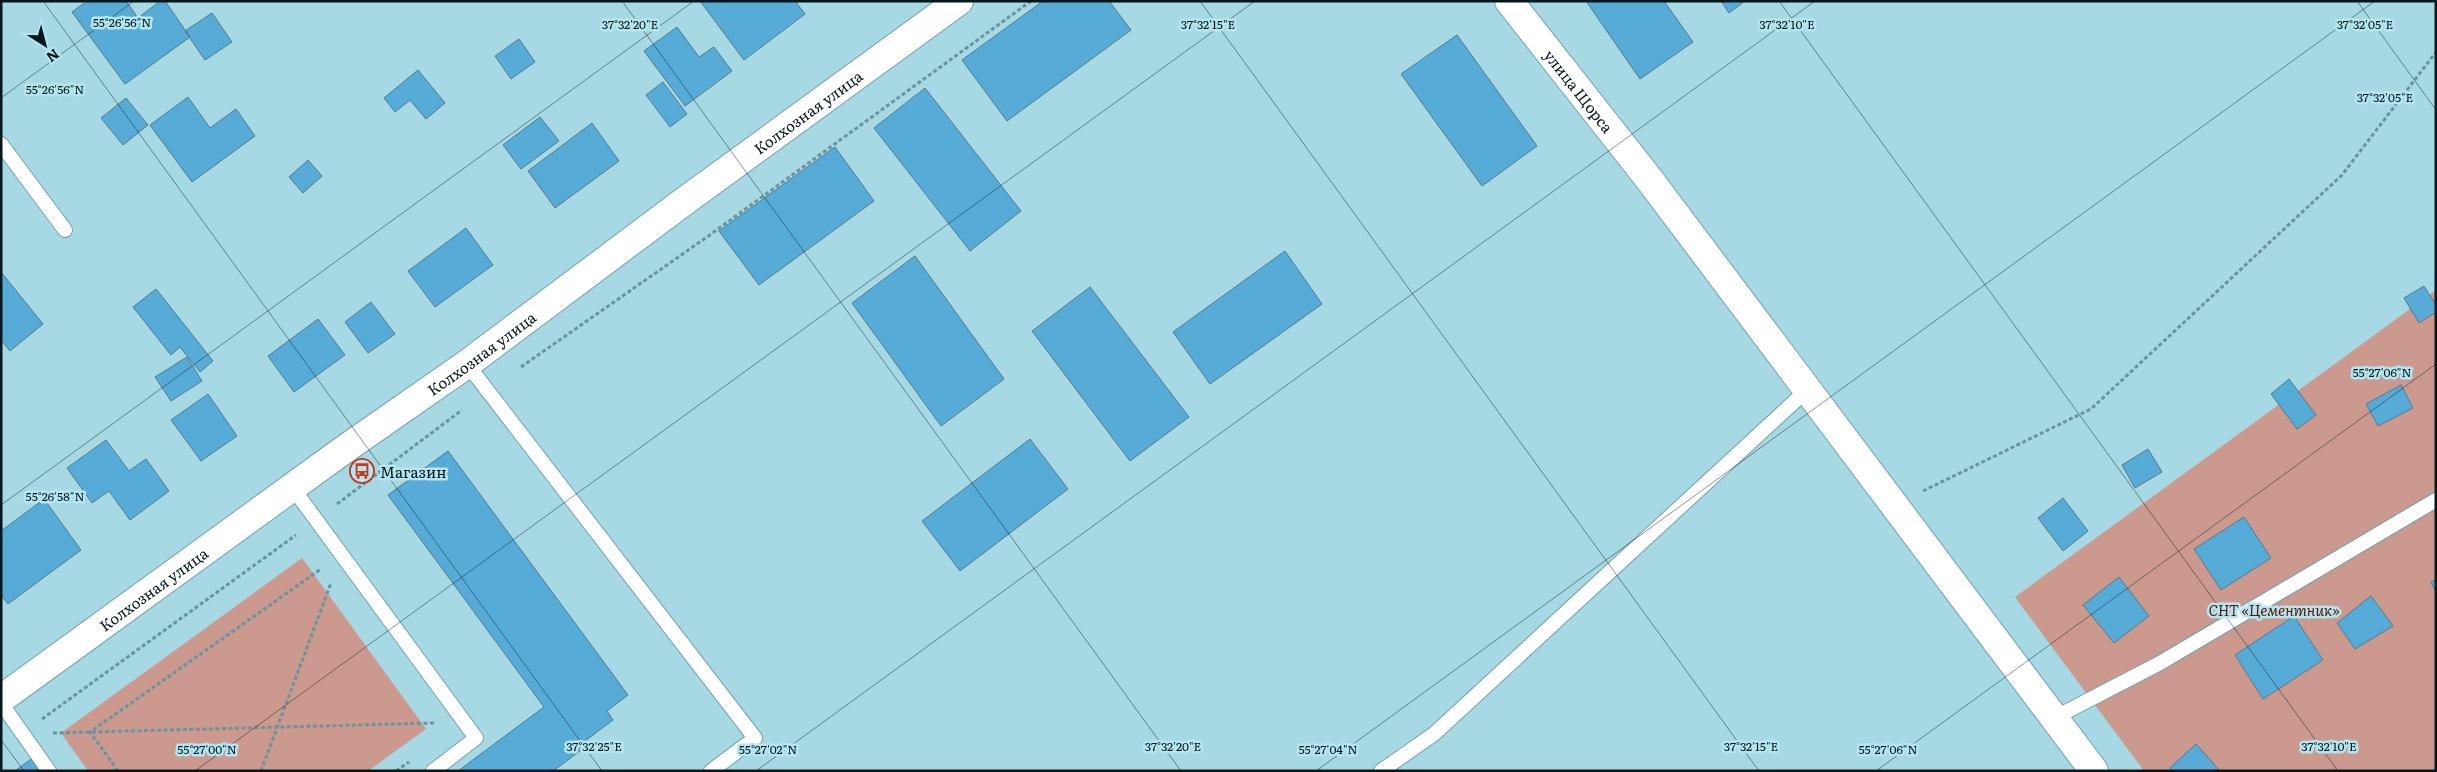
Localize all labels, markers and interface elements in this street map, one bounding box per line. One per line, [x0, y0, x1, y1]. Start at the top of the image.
text: 55°26'56"N [93, 13, 151, 31]
text: 37°32'20"E [602, 15, 659, 33]
text: 37°32'15"E [1181, 15, 1236, 33]
text: 37°32'10"E [1759, 15, 1815, 33]
text: 37°32'05"E [2337, 15, 2394, 33]
north arrow [20, 20, 70, 70]
street label: улица Щорса [1539, 44, 1620, 138]
text: N [42, 45, 64, 68]
street label: Колхозная улица [748, 63, 868, 159]
text: 55°26'56"N [26, 80, 84, 98]
text: 37°32'05"E [2357, 88, 2414, 106]
street label: Колхозная улица [422, 305, 541, 400]
text: 55°27'06"N [2352, 363, 2412, 381]
bus stop icon: Магазин [349, 458, 375, 484]
place label: Магазин [380, 460, 446, 483]
text: 55°26'58"N [26, 487, 84, 505]
street label: Колхозная улица [94, 541, 213, 636]
park label: СНТ «Цементник» [2208, 598, 2340, 621]
text: 37°32'25"E [566, 737, 622, 755]
text: 37°32'20"E [1145, 737, 1202, 755]
text: 37°32'15"E [1724, 737, 1779, 755]
text: 37°32'10"E [2301, 737, 2357, 755]
text: 55°27'00"N [177, 740, 237, 758]
text: 55°27'02"N [739, 740, 797, 758]
text: 55°27'04"N [1298, 740, 1358, 758]
text: 55°27'06"N [1858, 740, 1918, 758]

